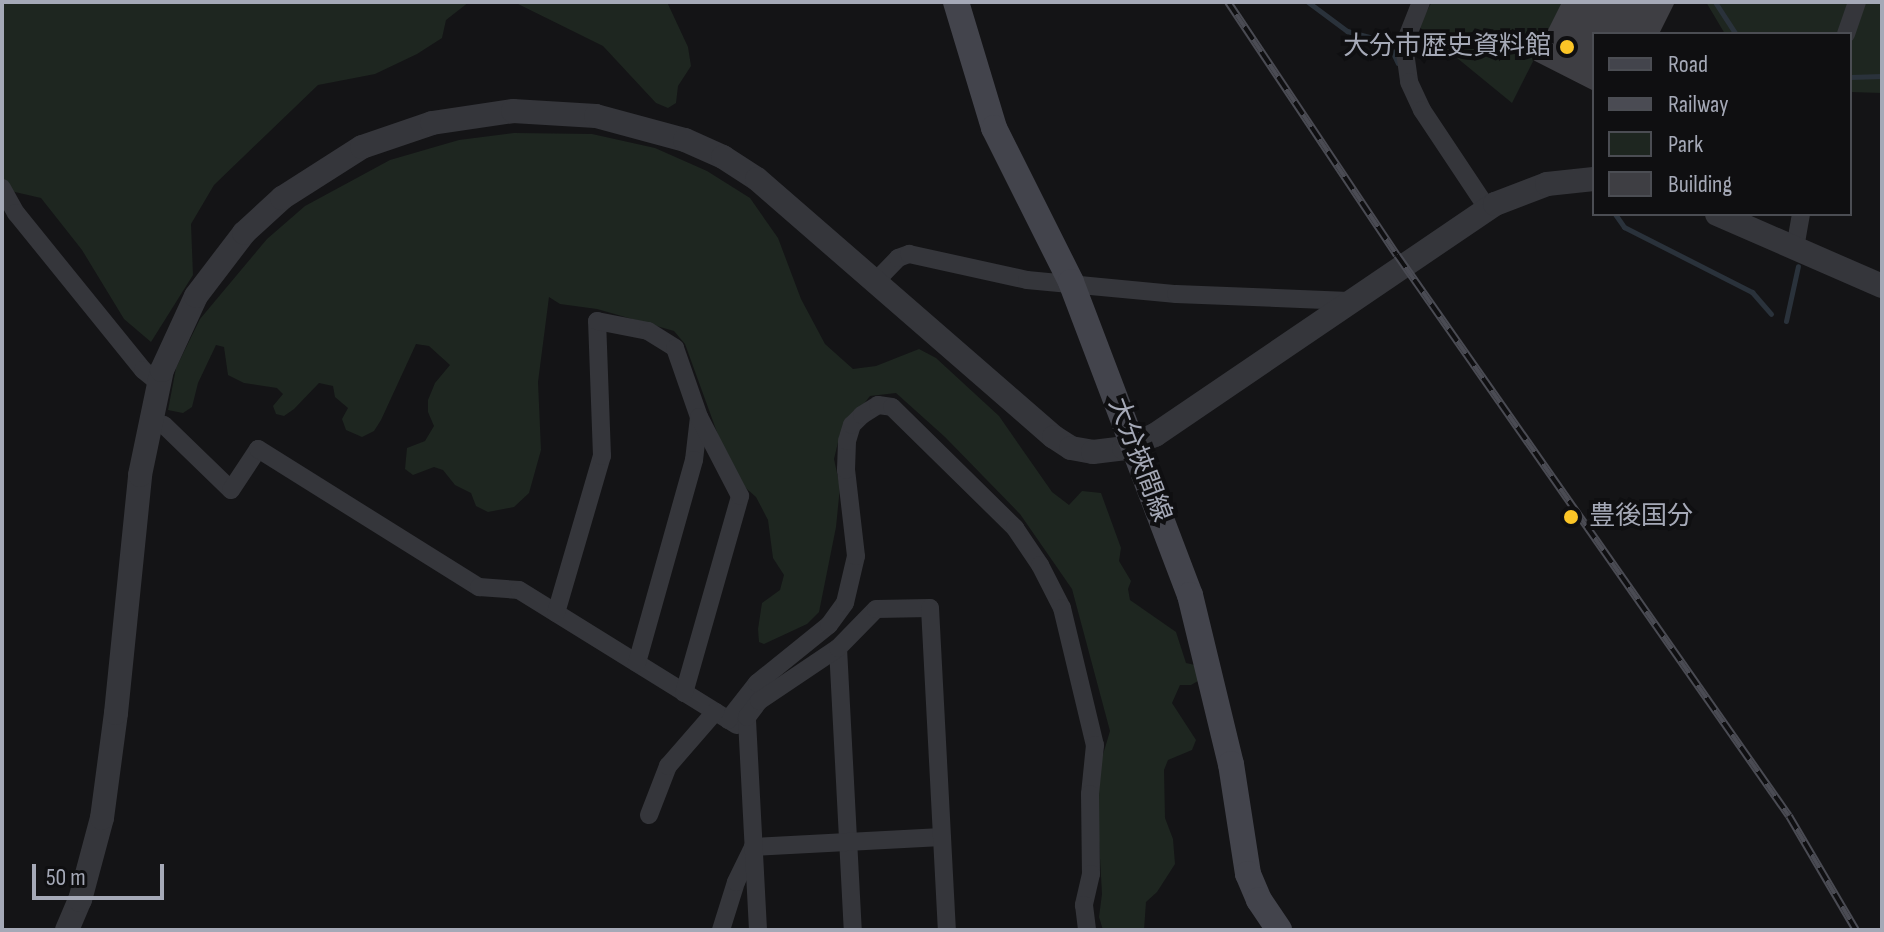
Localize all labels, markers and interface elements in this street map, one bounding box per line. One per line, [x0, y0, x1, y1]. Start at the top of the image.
place label: 大分市歴史資料館 [1343, 31, 1551, 63]
legend [1592, 32, 1852, 216]
marker: 大分市歴史資料館 [1558, 38, 1576, 56]
text: Road [1668, 50, 1708, 79]
text: Railway [1668, 90, 1728, 119]
text: Park [1668, 130, 1703, 159]
text: Building [1668, 170, 1732, 199]
street label: 大分挾間線 [1101, 394, 1177, 526]
place label: 豊後国分 [1589, 501, 1693, 533]
marker: 豊後国分 [1560, 506, 1582, 528]
scale bar [36, 848, 168, 898]
text: 50 m [46, 863, 86, 892]

